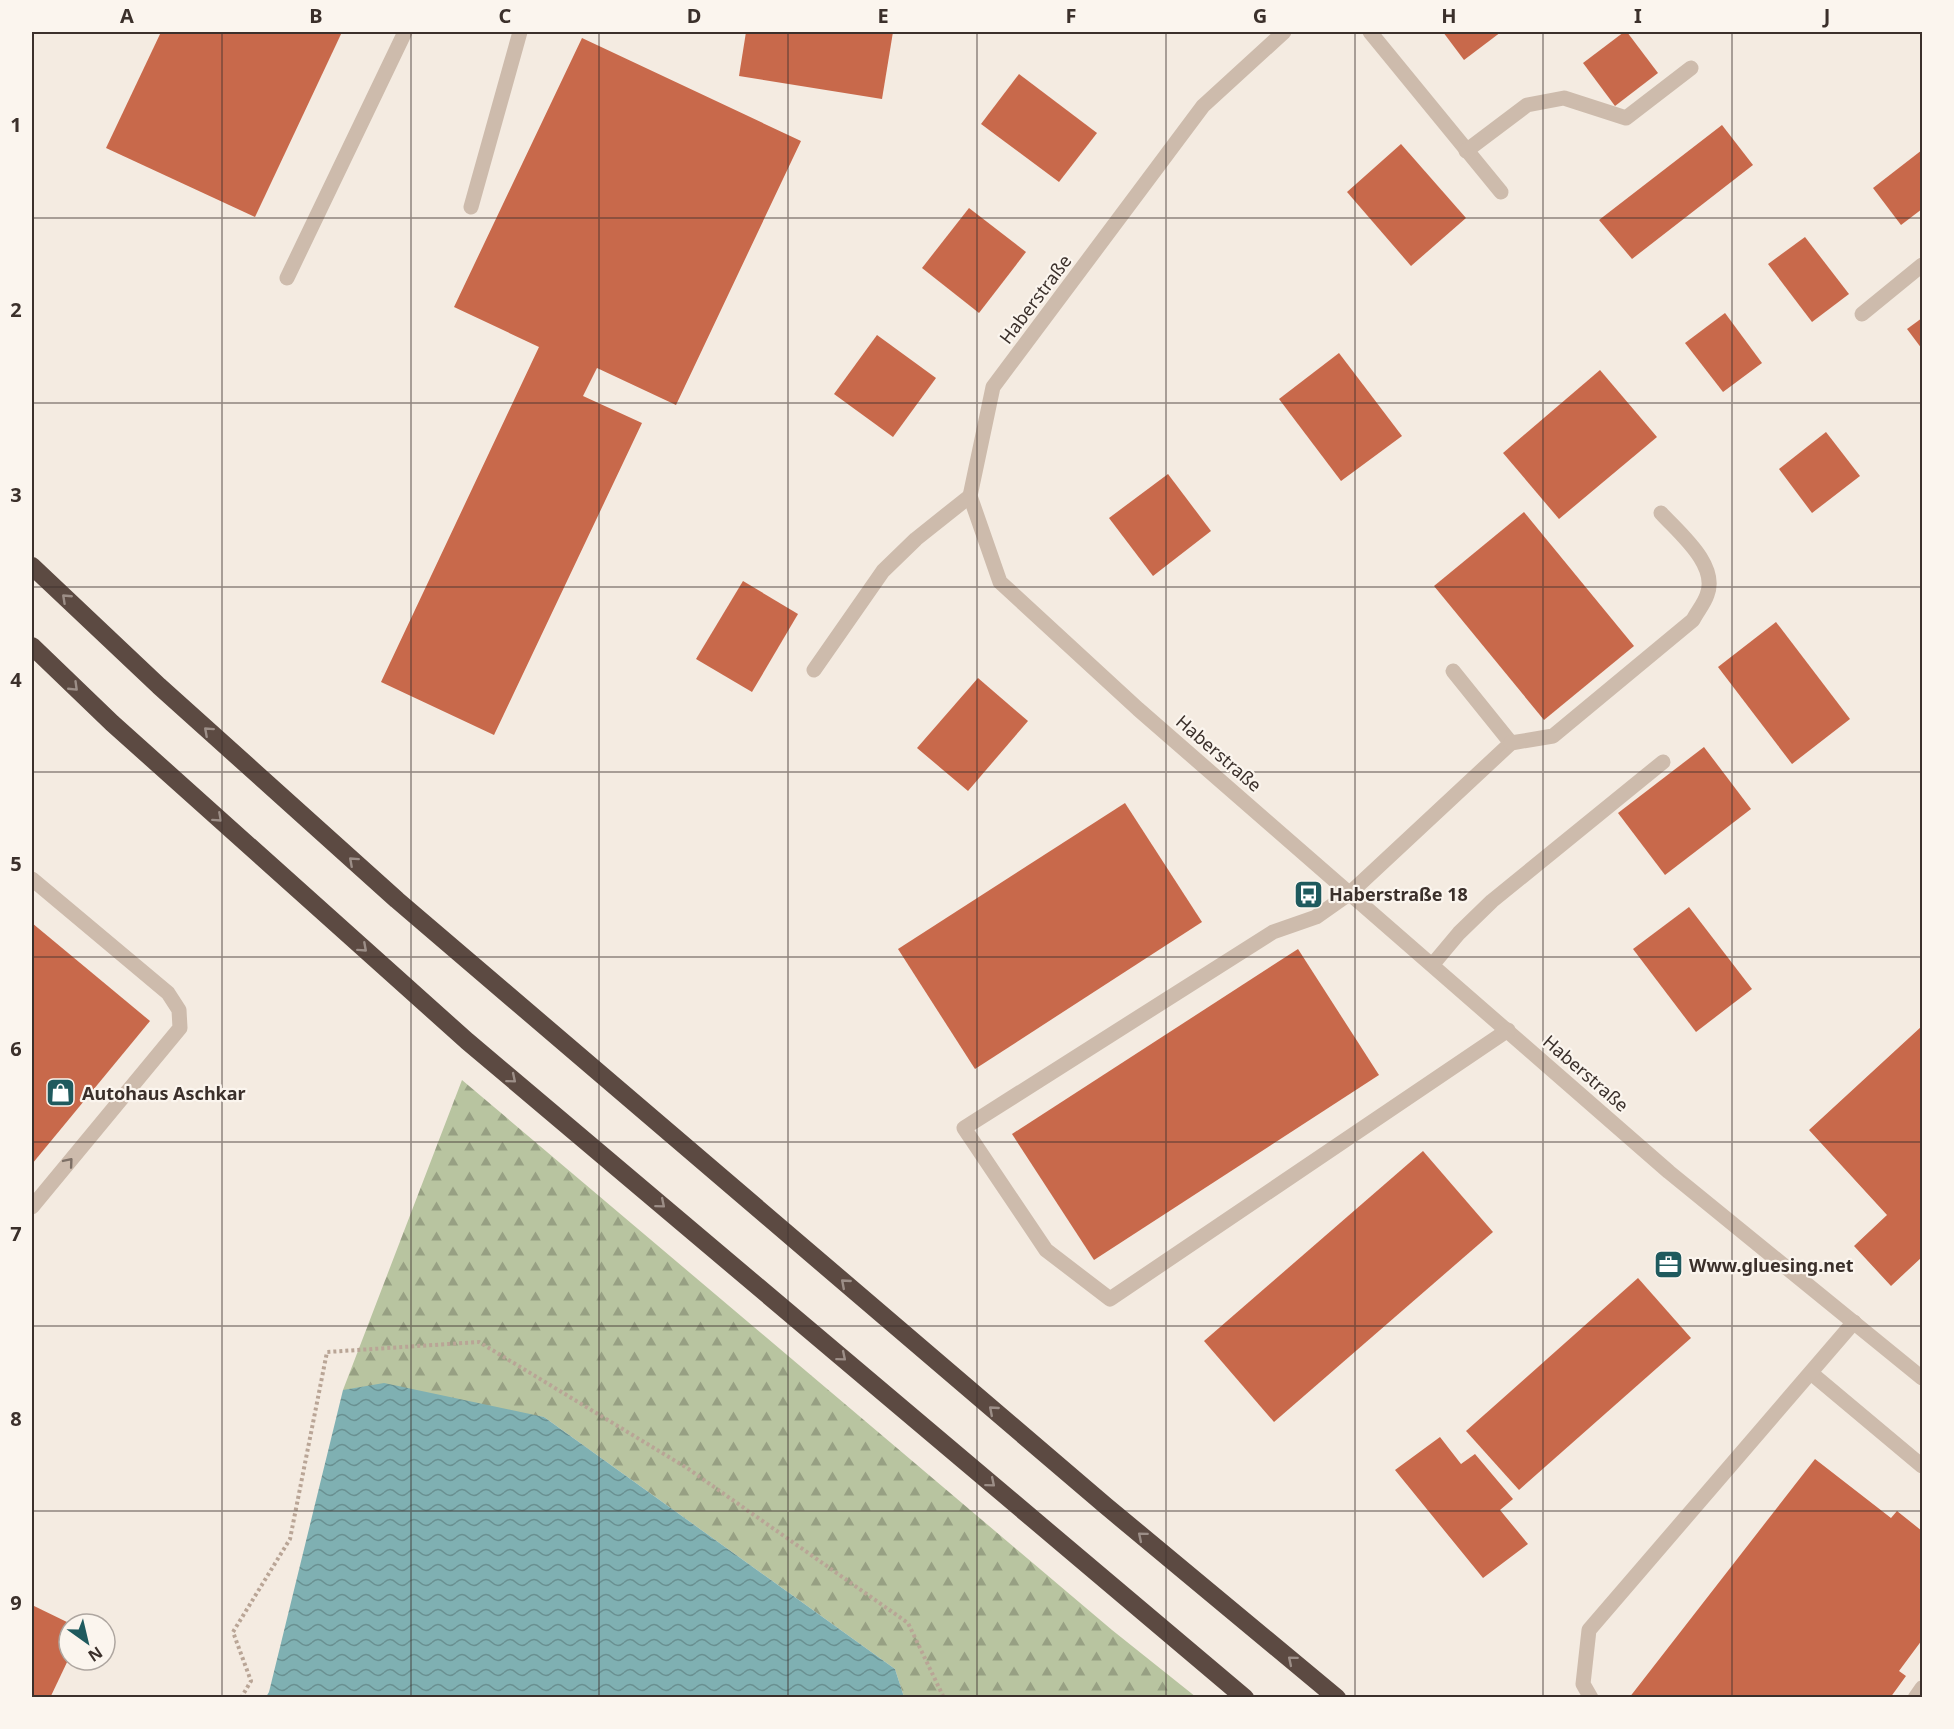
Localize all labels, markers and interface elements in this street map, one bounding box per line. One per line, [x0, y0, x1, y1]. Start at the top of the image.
text: A [120, 2, 134, 29]
text: B [309, 2, 323, 29]
text: C [499, 2, 512, 29]
text: D [687, 2, 701, 29]
text: E [877, 2, 889, 29]
text: F [1066, 2, 1076, 29]
text: G [1253, 2, 1267, 29]
text: H [1441, 2, 1457, 29]
text: I [1634, 2, 1642, 29]
text: J [1822, 2, 1830, 29]
text: 1 [10, 111, 22, 138]
street label: Haberstraße [994, 249, 1076, 349]
text: 2 [10, 296, 22, 323]
text: 3 [10, 481, 22, 508]
one-way arrow [62, 594, 72, 605]
text: 4 [10, 666, 22, 693]
one-way arrow [67, 680, 77, 691]
street label: Haberstraße [1171, 709, 1267, 797]
one-way arrow [205, 727, 215, 738]
one-way arrow [211, 811, 222, 822]
text: 5 [10, 850, 22, 877]
one-way arrow [350, 857, 360, 868]
bus stop icon: Haberstraße 18 [1292, 878, 1324, 910]
place label: Haberstraße 18 [1329, 882, 1468, 906]
one-way arrow [356, 941, 367, 952]
street label: Haberstraße [1538, 1029, 1634, 1117]
text: 6 [10, 1035, 22, 1062]
one-way arrow [505, 1071, 516, 1082]
shop icon: Autohaus Aschkar [45, 1077, 77, 1109]
place label: Autohaus Aschkar [82, 1081, 246, 1105]
one-way arrow [62, 1158, 73, 1169]
one-way arrow [654, 1197, 665, 1208]
text: 7 [10, 1220, 22, 1247]
office icon: Www.gluesing.net [1652, 1249, 1684, 1281]
place label: Www.gluesing.net [1689, 1253, 1854, 1277]
one-way arrow [841, 1279, 852, 1290]
one-way arrow [835, 1350, 846, 1361]
text: 8 [10, 1405, 22, 1432]
one-way arrow [989, 1406, 1000, 1417]
one-way arrow [984, 1476, 995, 1487]
one-way arrow [1138, 1532, 1149, 1543]
text: 9 [10, 1589, 22, 1616]
north arrow [57, 1612, 117, 1672]
text: N [84, 1642, 107, 1667]
one-way arrow [1288, 1656, 1299, 1667]

